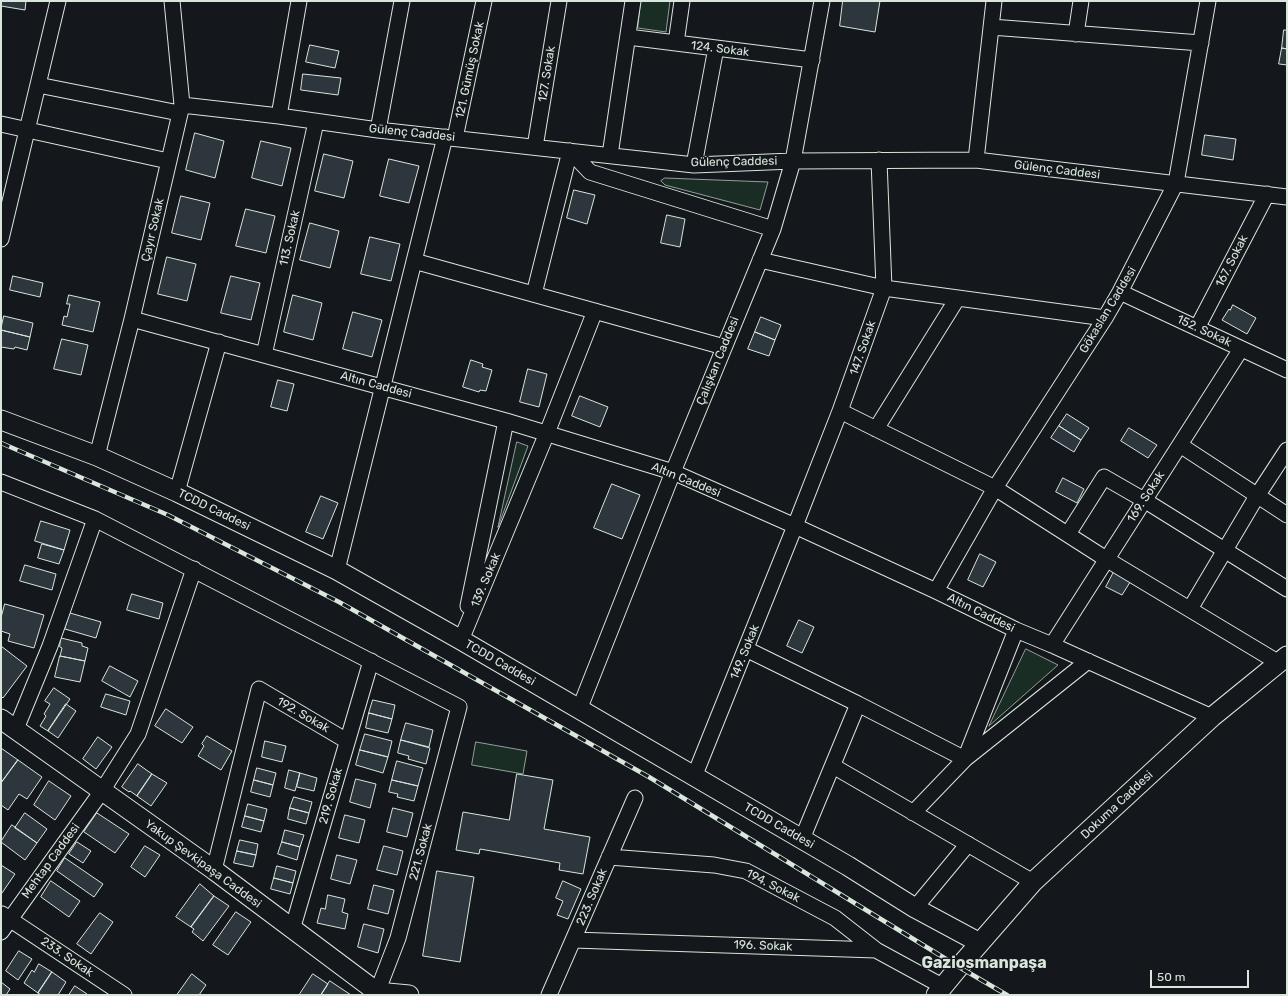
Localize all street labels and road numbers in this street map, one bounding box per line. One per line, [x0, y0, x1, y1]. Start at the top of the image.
street label: 121. Gümüş Sokak [453, 20, 487, 120]
street label: 124. Sokak [690, 38, 750, 60]
street label: 127. Sokak [535, 45, 559, 103]
street label: Gülenç Caddesi [368, 121, 456, 145]
street label: Gülenç Caddesi [691, 154, 777, 170]
street label: Gülenç Caddesi [1013, 158, 1101, 182]
street label: Çayır Sokak [139, 197, 167, 263]
street label: 113. Sokak [277, 209, 303, 267]
street label: 167. Sokak [1213, 233, 1251, 289]
street label: Gökaslan Caddesi [1077, 264, 1139, 356]
street label: 152. Sokak [1174, 312, 1234, 350]
street label: Çalışkan Caddesi [694, 315, 742, 407]
street label: 147. Sokak [847, 319, 879, 377]
street label: Altın Caddesi [339, 369, 413, 401]
street label: Altın Caddesi [649, 460, 723, 500]
street label: 169. Sokak [1124, 469, 1168, 525]
street label: TCDD Caddesi [175, 486, 253, 534]
street label: 139. Sokak [468, 551, 504, 609]
street label: Altın Caddesi [945, 590, 1017, 636]
street label: 149. Sokak [727, 622, 763, 682]
street label: TCDD Caddesi [462, 637, 538, 689]
street label: 192. Sokak [274, 694, 332, 736]
street label: 219. Sokak [316, 766, 346, 826]
street label: Dokuma Caddesi [1078, 768, 1156, 842]
street label: TCDD Caddesi [741, 800, 817, 852]
street label: Yakup Şevkipaşa Caddesi [142, 817, 264, 911]
street label: Mehtap Caddesi [19, 821, 83, 901]
street label: 221. Sokak [406, 822, 436, 882]
street label: 223. Sokak [574, 866, 610, 928]
street label: 194. Sokak [744, 866, 802, 906]
street label: 233. Sokak [38, 934, 96, 980]
street label: 196. Sokak [733, 938, 793, 954]

